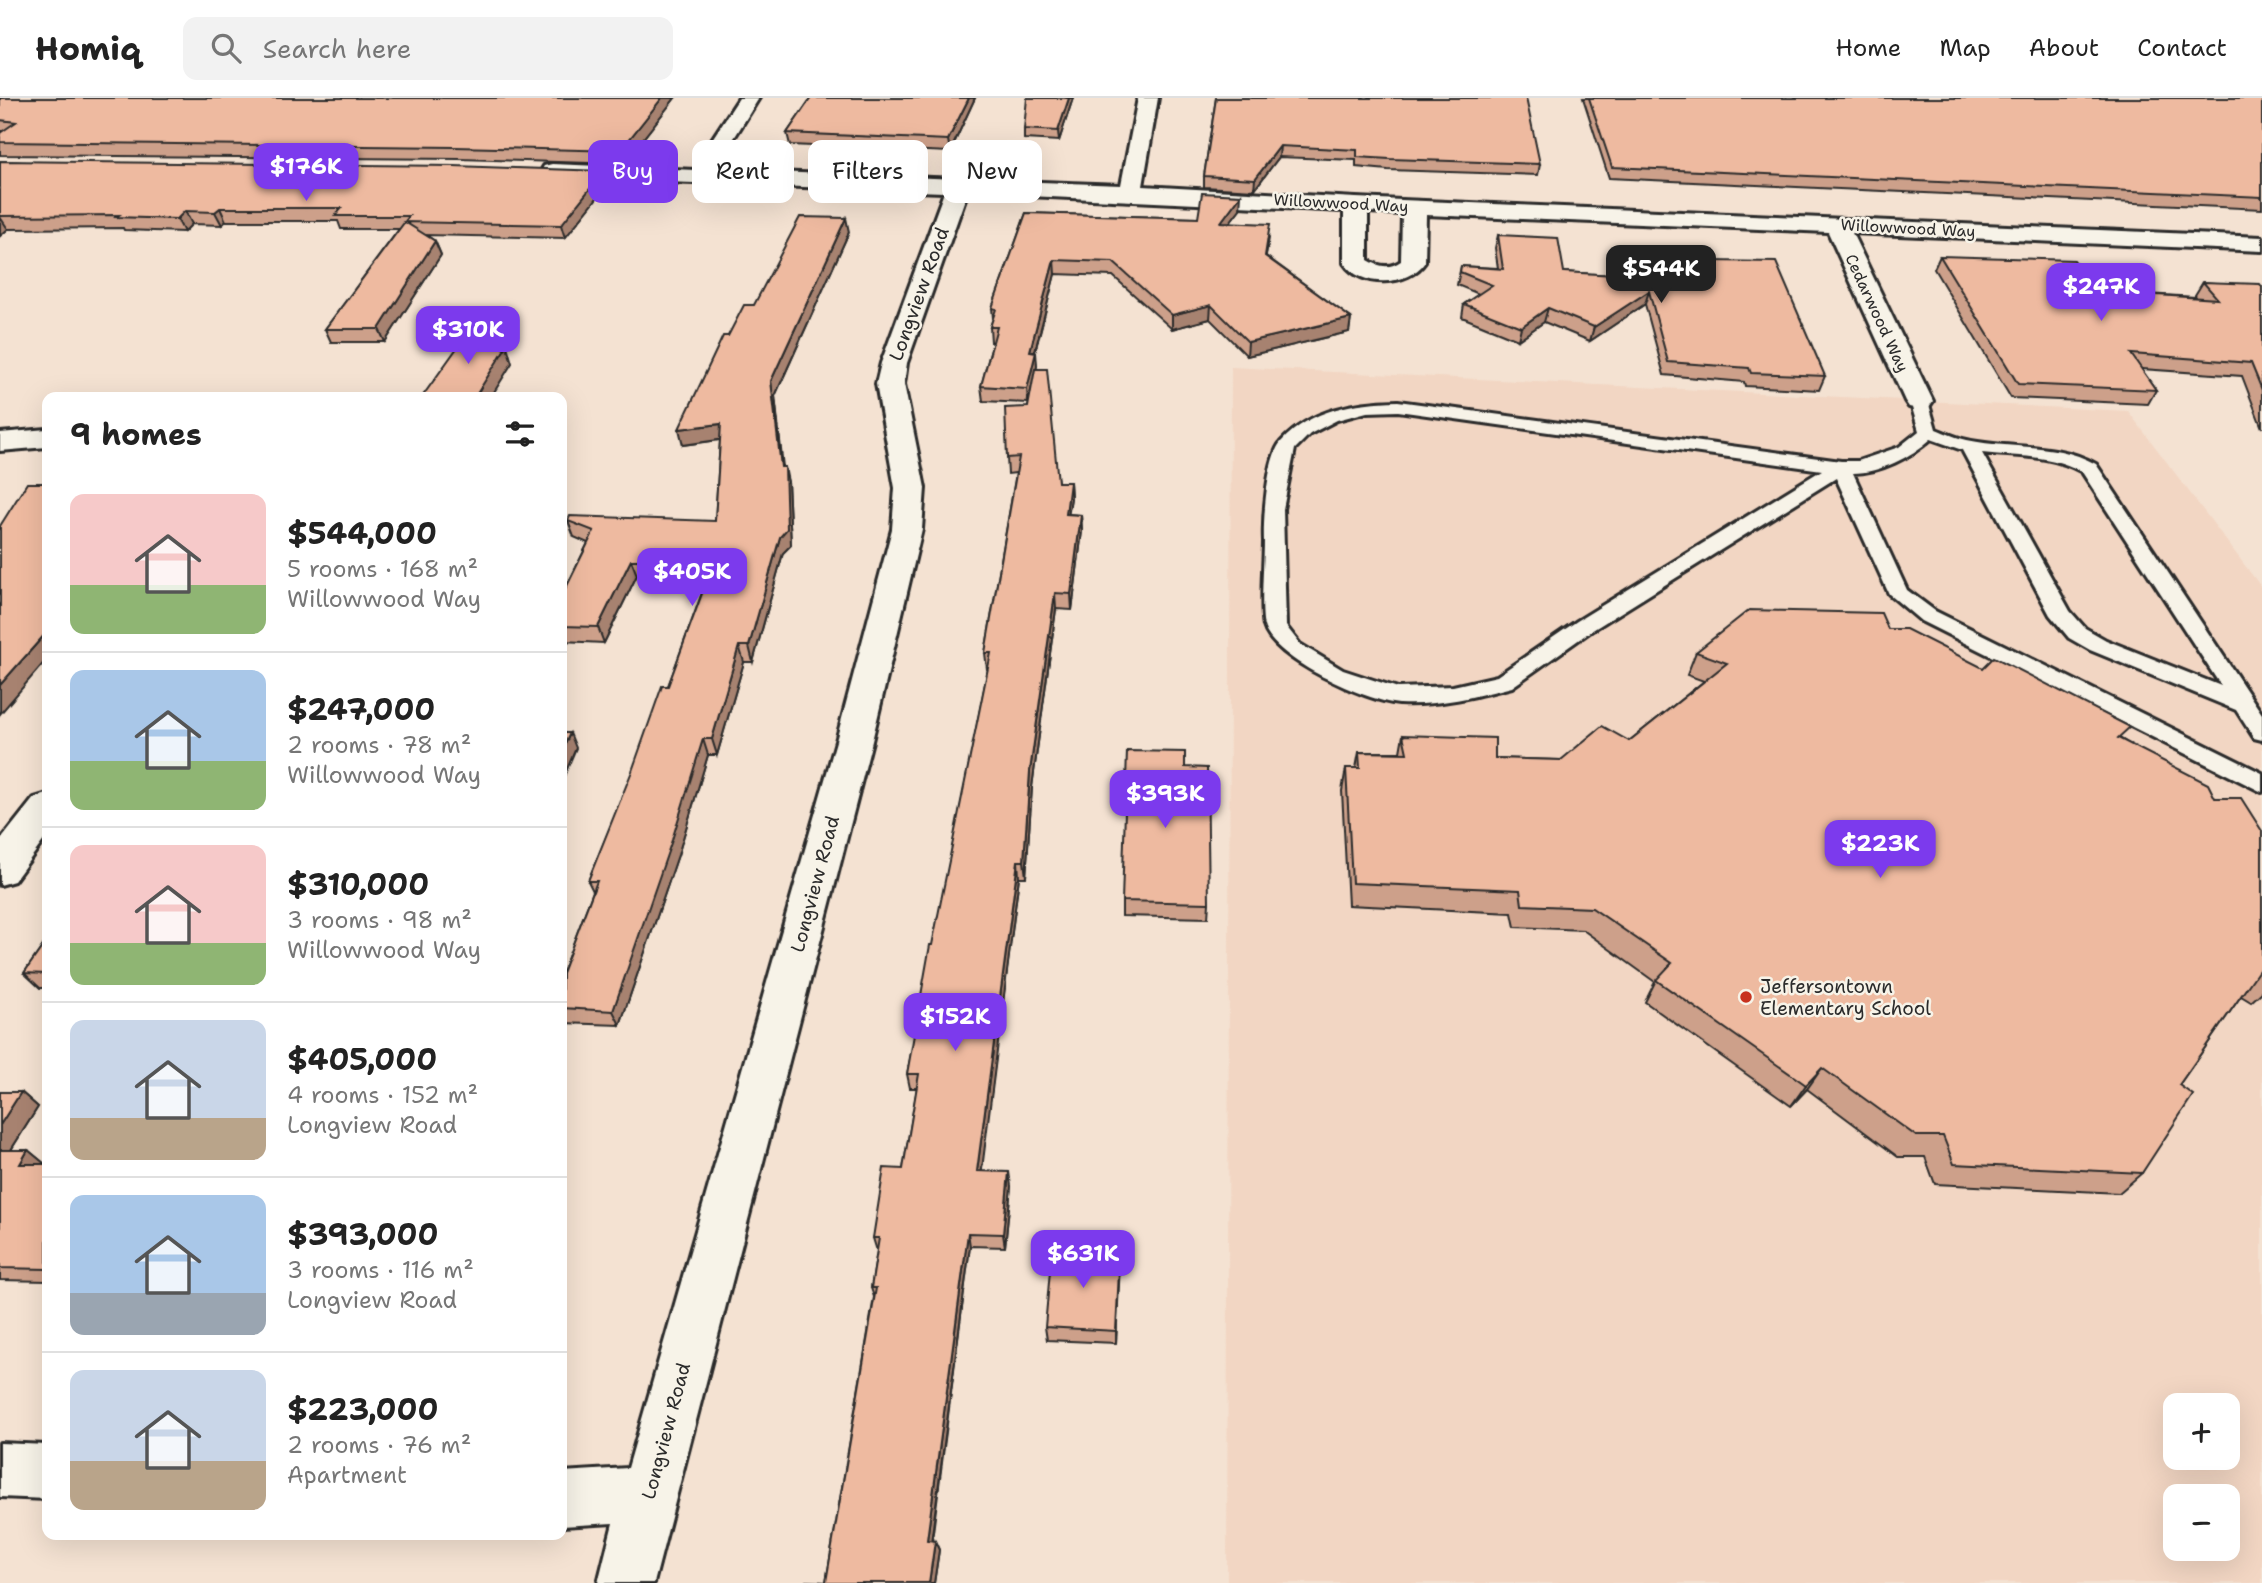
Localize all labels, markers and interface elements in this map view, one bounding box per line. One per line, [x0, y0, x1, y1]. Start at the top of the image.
search box [183, 17, 673, 80]
text: Homiq [35, 26, 141, 71]
icon: search [207, 29, 245, 67]
text: Search here [263, 31, 411, 66]
text: Home [1835, 32, 1901, 64]
text: Map [1939, 32, 1991, 64]
text: About [2029, 32, 2099, 64]
text: Contact [2137, 32, 2227, 64]
chip: Buy [588, 140, 678, 203]
chip: Rent [692, 140, 794, 203]
chip: Filters [808, 140, 928, 203]
chip: New [942, 140, 1042, 203]
pin: $176K [257, 144, 355, 203]
text: $176K [270, 151, 342, 181]
street label: Willowwood Way [1273, 189, 1409, 217]
street label: Willowwood Way [1840, 214, 1976, 242]
street label: Longview Road [883, 224, 955, 364]
pin: $544K [1612, 246, 1710, 305]
street label: Cedarwood Way [1840, 251, 1914, 375]
text: $544K [1622, 253, 1700, 283]
pin: $247K [2052, 264, 2150, 323]
text: $247K [2062, 271, 2140, 301]
pin: $310K [419, 306, 517, 366]
text: $310K [432, 314, 504, 344]
text: 9 homes [70, 414, 202, 455]
icon: filters [501, 415, 539, 453]
text: $544,000 [287, 513, 437, 554]
icon: home [126, 522, 210, 606]
pin: $405K [643, 548, 741, 608]
text: 5 rooms · 168 m² [287, 554, 478, 584]
text: $405K [653, 556, 731, 586]
text: Willowwood Way [287, 584, 481, 614]
text: $247,000 [287, 689, 435, 730]
icon: home [126, 698, 210, 782]
text: 2 rooms · 78 m² [287, 730, 471, 760]
text: Willowwood Way [287, 760, 481, 790]
pin: $393K [1116, 770, 1214, 830]
text: $393K [1126, 778, 1204, 808]
street label: Longview Road [785, 813, 845, 955]
pin: $223K [1831, 820, 1929, 880]
text: $223K [1841, 828, 1919, 858]
text: $310,000 [287, 864, 429, 905]
icon: home [126, 873, 210, 957]
text: 3 rooms · 98 m² [287, 905, 472, 935]
text: Willowwood Way [287, 935, 481, 965]
place label: Jeffersontown Elementary School [1760, 974, 1931, 1021]
marker: Jeffersontown Elementary School [1738, 989, 1754, 1005]
pin: $152K [906, 993, 1004, 1053]
text: $152K [920, 1001, 990, 1031]
text: $405,000 [287, 1039, 437, 1080]
icon: home [126, 1048, 210, 1132]
text: 4 rooms · 152 m² [287, 1080, 478, 1110]
text: Longview Road [287, 1110, 457, 1140]
text: $393,000 [287, 1214, 439, 1255]
icon: home [126, 1223, 210, 1307]
pin: $631K [1034, 1230, 1132, 1290]
text: $631K [1047, 1238, 1119, 1268]
text: 3 rooms · 116 m² [287, 1255, 474, 1285]
text: Longview Road [287, 1285, 457, 1315]
street label: Longview Road [636, 1360, 696, 1502]
text: $223,000 [287, 1389, 439, 1430]
map controls [2163, 1393, 2240, 1561]
button: + [2163, 1393, 2240, 1470]
icon: home [126, 1398, 210, 1482]
text: 2 rooms · 76 m² [287, 1430, 471, 1460]
text: Apartment [287, 1460, 407, 1490]
button: − [2163, 1484, 2240, 1561]

